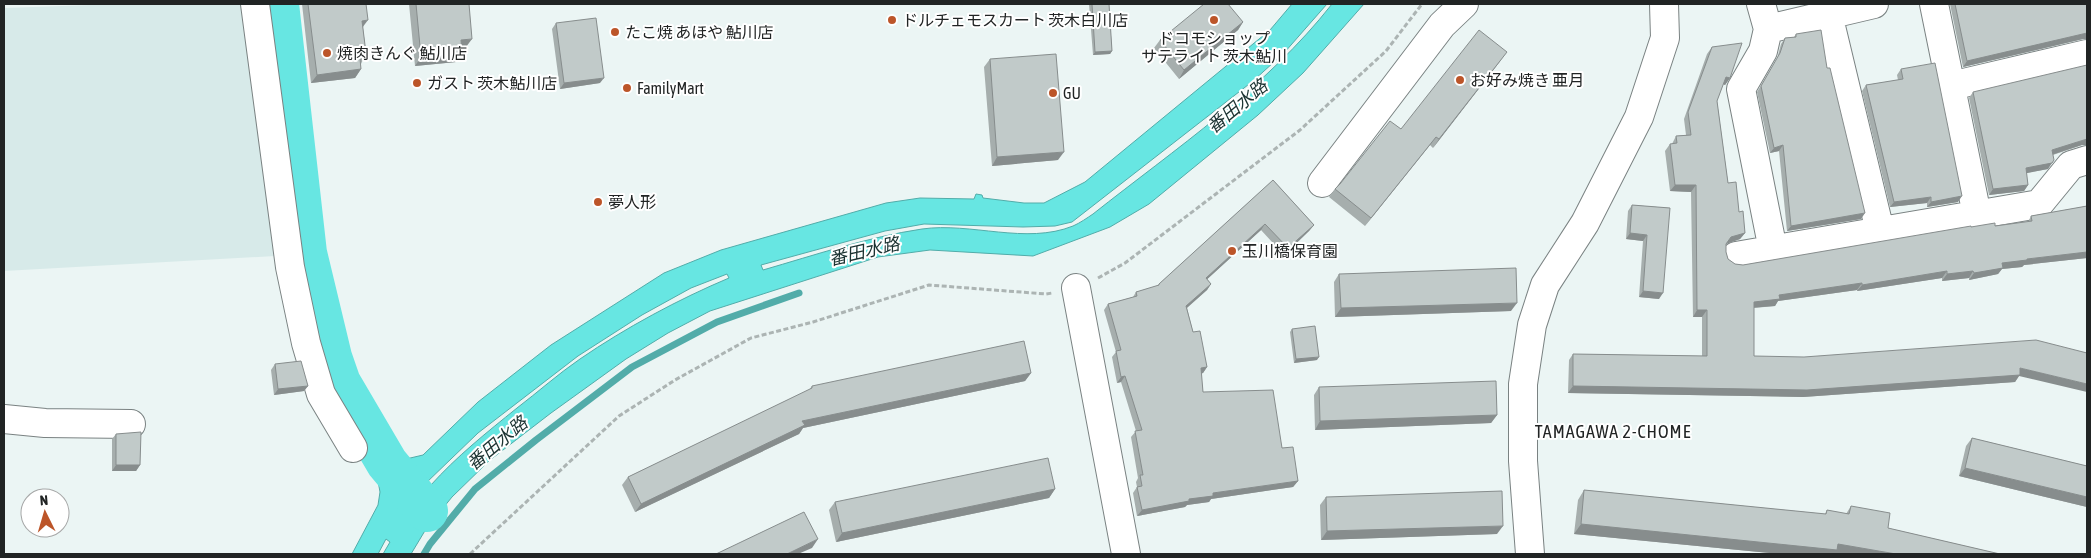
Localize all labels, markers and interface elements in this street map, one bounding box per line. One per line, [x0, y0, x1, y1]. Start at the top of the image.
place label: ドルチェモスカート 茨木白川店 [902, 11, 1128, 29]
marker: ドルチェモスカート 茨木白川店 [886, 14, 898, 26]
marker: ドコモショップ サテライト 茨木鮎川 [1208, 14, 1220, 26]
place label: たこ焼 あほや 鮎川店 [625, 23, 773, 41]
marker: たこ焼 あほや 鮎川店 [609, 26, 621, 38]
place label: ドコモショップ サテライト 茨木鮎川 [1141, 29, 1287, 65]
place label: 焼肉きんぐ 鮎川店 [337, 44, 467, 62]
marker: 焼肉きんぐ 鮎川店 [321, 47, 333, 59]
place label: お好み焼き 亜月 [1470, 71, 1584, 89]
place label: ガスト 茨木鮎川店 [427, 74, 557, 92]
water label: 番田水路 [1203, 74, 1273, 137]
marker: お好み焼き 亜月 [1454, 74, 1466, 86]
marker: ガスト 茨木鮎川店 [411, 77, 423, 89]
place label: FamilyMart [637, 79, 704, 98]
marker: FamilyMart [621, 82, 633, 94]
place label: GU [1063, 84, 1081, 102]
marker: GU [1047, 87, 1059, 99]
place label: 夢人形 [608, 193, 656, 211]
marker: 夢人形 [592, 196, 604, 208]
water label: 番田水路 [827, 232, 903, 269]
place label: 玉川橋保育園 [1242, 242, 1338, 260]
marker: 玉川橋保育園 [1226, 245, 1238, 257]
water label: 番田水路 [463, 411, 533, 474]
district label: TAMAGAWA 2-CHOME [1535, 421, 1691, 442]
north arrow [20, 488, 70, 538]
text: N [39, 492, 49, 508]

